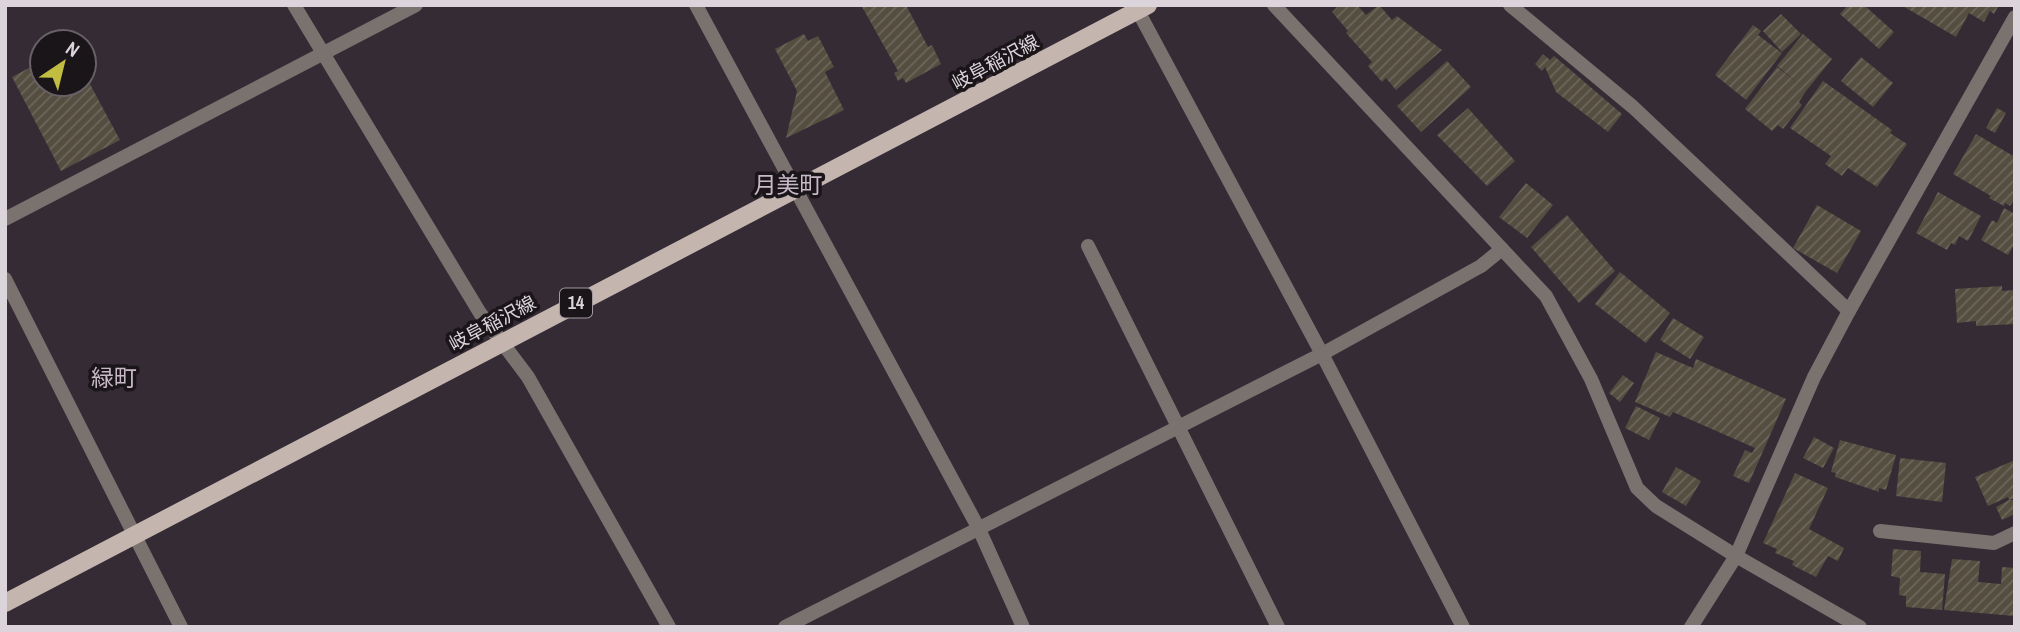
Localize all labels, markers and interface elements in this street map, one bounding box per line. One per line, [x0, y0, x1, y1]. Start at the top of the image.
north arrow [28, 28, 98, 98]
street label: 岐阜稲沢線 [947, 28, 1043, 96]
text: N [61, 35, 85, 63]
district label: 月美町 [754, 169, 823, 200]
road number: 14 [560, 288, 592, 318]
street label: 岐阜稲沢線 [444, 289, 540, 357]
district label: 緑町 [91, 362, 137, 393]

